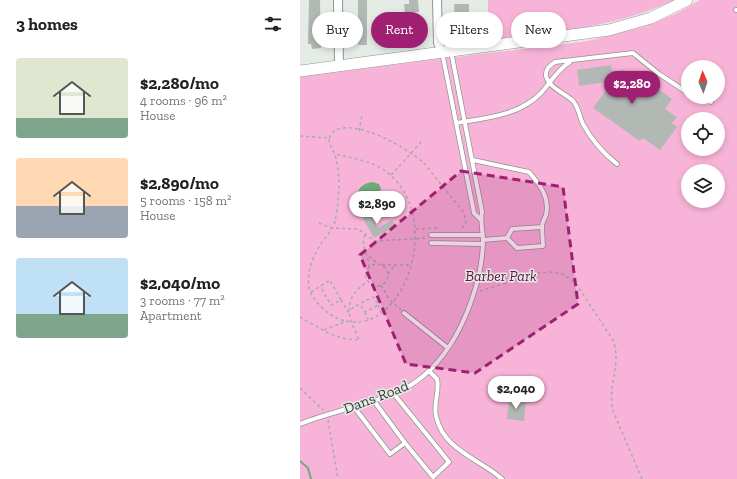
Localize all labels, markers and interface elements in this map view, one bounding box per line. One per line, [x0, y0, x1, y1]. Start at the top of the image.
chip: Buy [312, 12, 363, 48]
chip: Rent [371, 12, 428, 48]
chip: Filters [436, 12, 503, 48]
chip: New [511, 12, 566, 48]
icon: filters [262, 13, 284, 35]
text: 3 homes [16, 14, 78, 34]
north arrow [681, 60, 725, 104]
map controls [681, 60, 725, 208]
pin: $2,280 [599, 71, 665, 105]
text: $2,280/mo [140, 73, 219, 93]
icon: home [48, 74, 96, 122]
text: $2,280 [613, 76, 651, 91]
text: 4 rooms · 96 m² [140, 93, 227, 108]
text: House [140, 108, 175, 123]
button: locate [681, 112, 725, 156]
button: layers [681, 164, 725, 208]
text: $2,890/mo [140, 173, 219, 193]
icon: home [48, 174, 96, 222]
pin: $2,890 [344, 191, 410, 225]
text: 5 rooms · 158 m² [140, 193, 231, 208]
text: $2,890 [358, 196, 396, 211]
text: House [140, 208, 175, 223]
park label: Barber Park [465, 267, 537, 285]
text: $2,040/mo [140, 273, 220, 293]
icon: home [48, 274, 96, 322]
text: 3 rooms · 77 m² [140, 293, 225, 308]
text: Apartment [140, 308, 202, 323]
street label: Dans Road [341, 376, 412, 418]
pin: $2,040 [483, 376, 549, 410]
text: $2,040 [497, 381, 535, 396]

